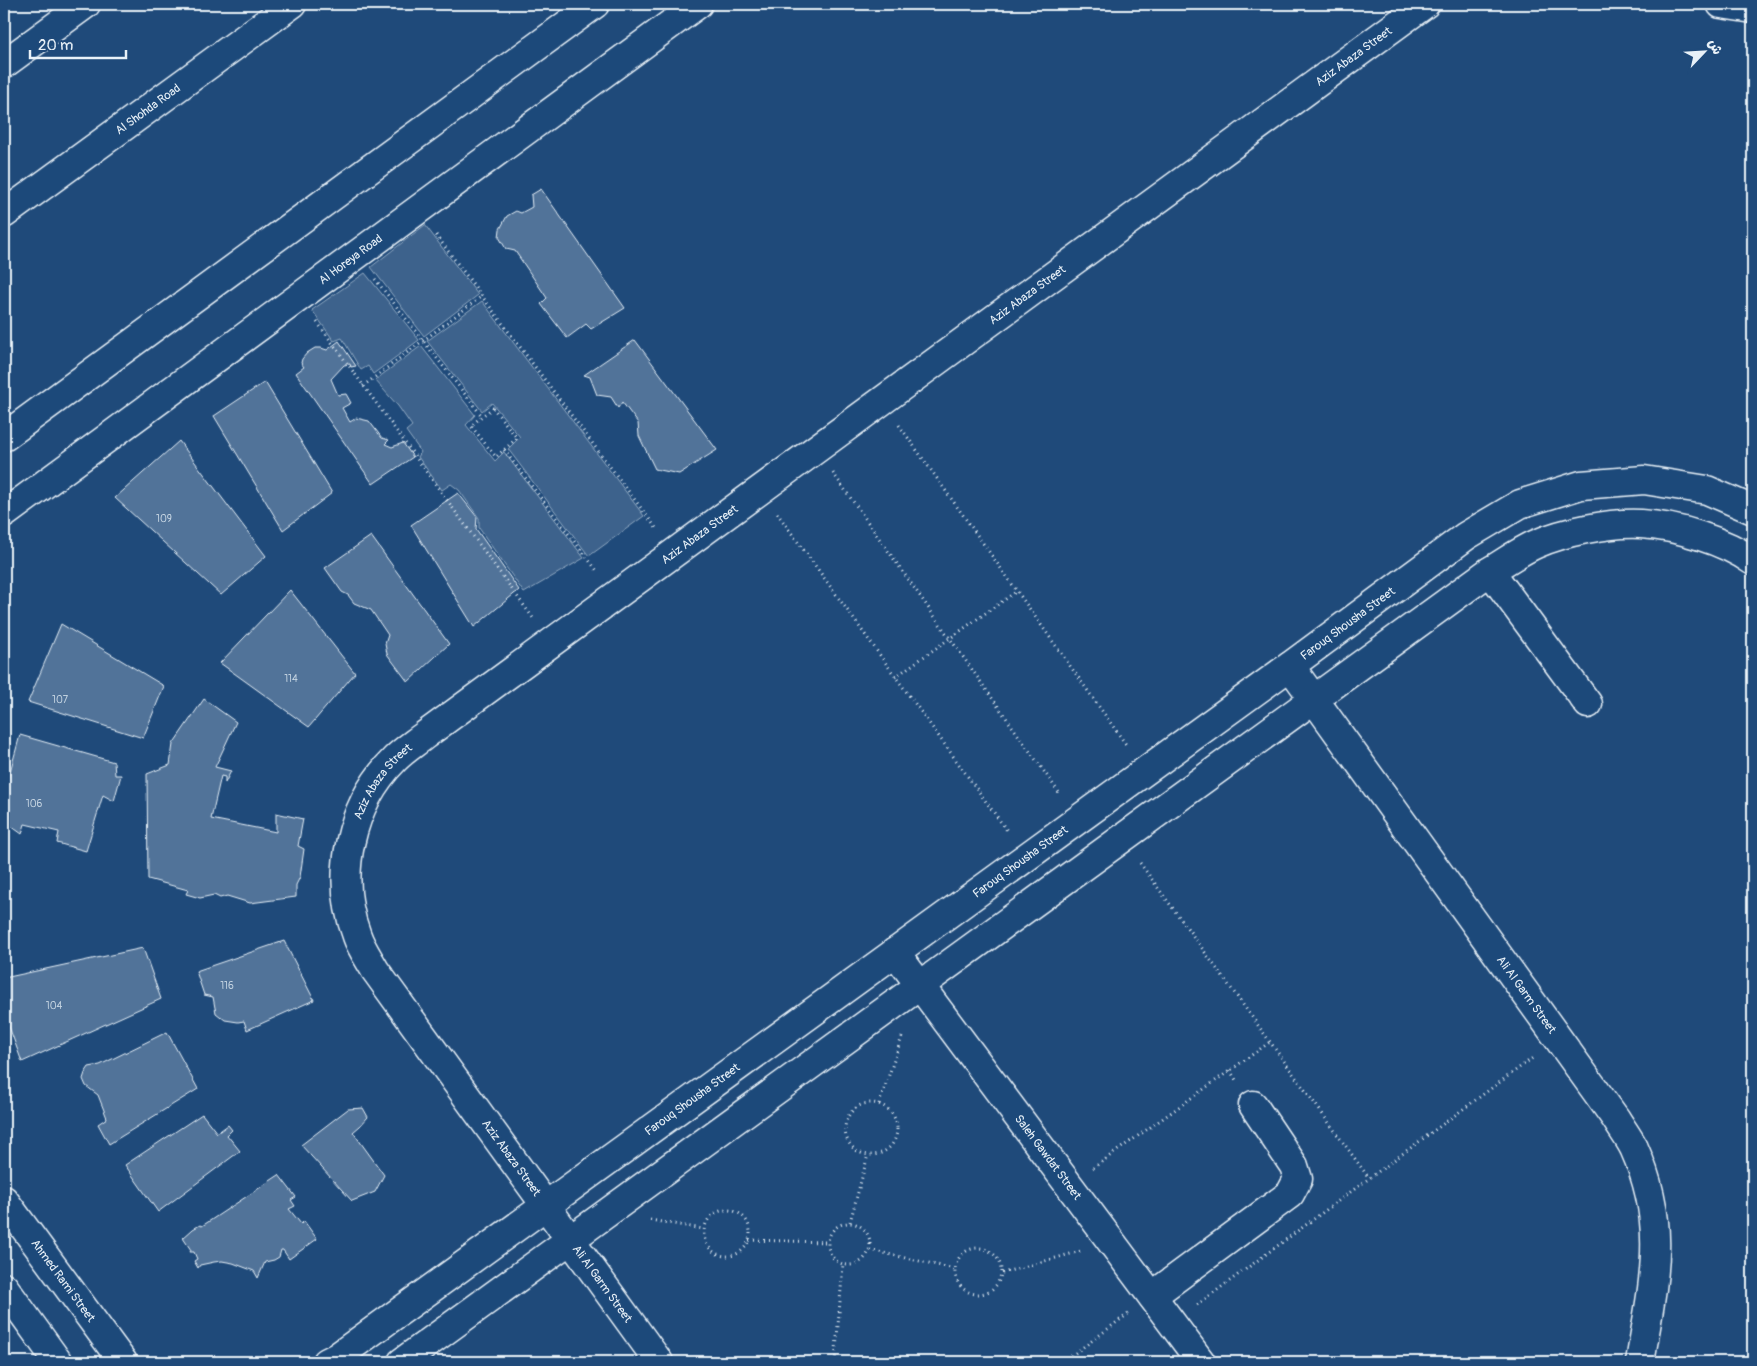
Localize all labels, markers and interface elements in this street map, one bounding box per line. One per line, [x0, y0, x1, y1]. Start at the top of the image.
street label: Aziz Abaza Street [1312, 23, 1395, 89]
scale bar [30, 28, 126, 60]
north arrow [1680, 28, 1730, 78]
text: 20 m [38, 36, 73, 55]
text: ش [1704, 36, 1726, 57]
street label: Al Shohda Road [112, 80, 183, 138]
street label: Al Horeya Road [316, 231, 385, 288]
street label: Aziz Abaza Street [986, 262, 1069, 328]
street label: Aziz Abaza Street [658, 501, 741, 567]
house number: 109 [156, 513, 172, 525]
street label: Farouq Shousha Street [1297, 583, 1398, 663]
house number: 114 [284, 673, 298, 685]
house number: 107 [52, 694, 69, 706]
street label: Aziz Abaza Street [350, 740, 415, 821]
house number: 106 [26, 798, 42, 810]
street label: Farouq Shousha Street [970, 822, 1071, 901]
street label: Ali Al Garm Street [1494, 953, 1560, 1037]
house number: 116 [220, 980, 234, 992]
house number: 104 [46, 1000, 62, 1012]
street label: Farouq Shousha Street [642, 1060, 743, 1139]
street label: Saleh Gawdat Street [1011, 1112, 1085, 1203]
street label: Aziz Abaza Street [478, 1117, 544, 1199]
street label: Ahmed Rami Street [28, 1236, 99, 1325]
street label: Ali Al Garm Street [569, 1242, 635, 1326]

